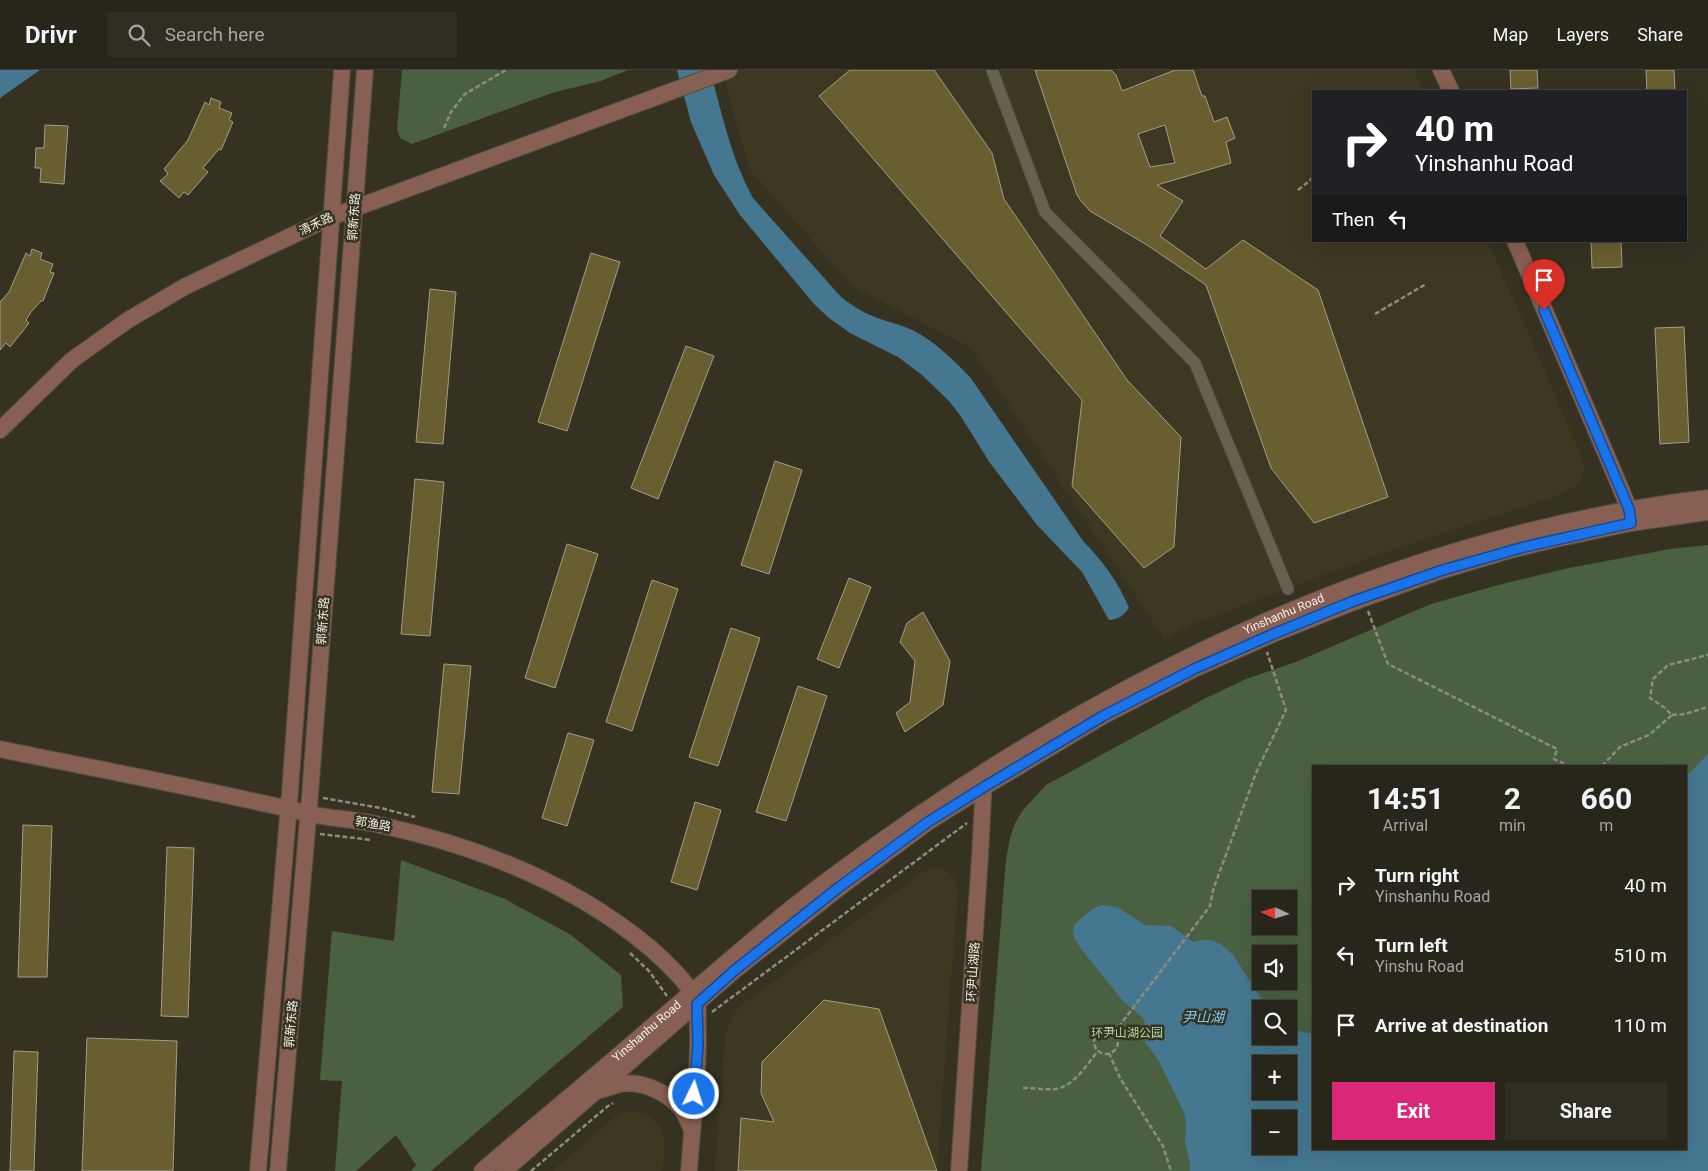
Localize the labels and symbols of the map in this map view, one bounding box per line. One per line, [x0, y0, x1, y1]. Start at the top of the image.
street label: 郭新东路 [345, 193, 363, 241]
street label: 清禾路 [297, 210, 335, 238]
pin [1523, 259, 1565, 310]
street label: Yinshanhu Road [1241, 591, 1326, 637]
street label: 郭新东路 [314, 597, 332, 645]
street label: 郭渔路 [354, 814, 392, 834]
north arrow [1252, 890, 1298, 935]
street label: 环尹山湖路 [964, 942, 982, 1002]
street label: Yinshanhu Road [609, 998, 684, 1065]
street label: 郭新东路 [282, 999, 300, 1049]
water label: 尹山湖 [1182, 1009, 1226, 1025]
park label: 环尹山湖公园 [1091, 1026, 1163, 1040]
position arrow [667, 1067, 719, 1119]

